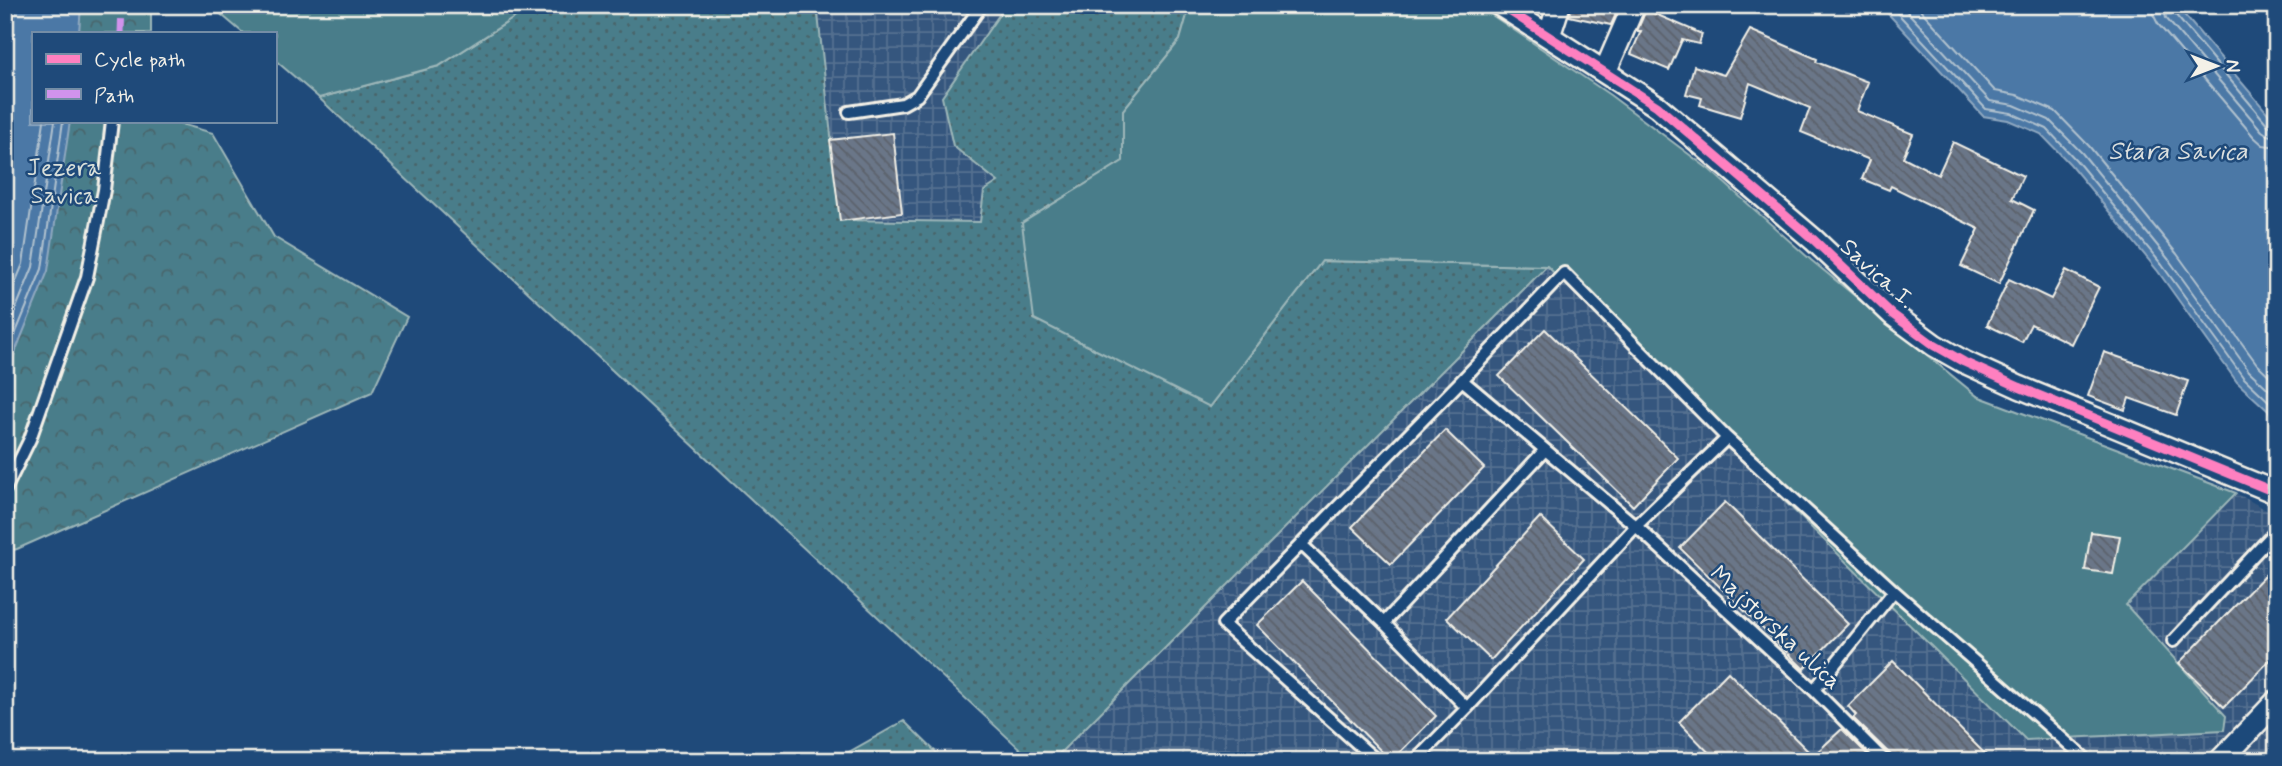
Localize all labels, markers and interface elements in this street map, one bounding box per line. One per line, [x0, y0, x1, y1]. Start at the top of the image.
legend [32, 32, 276, 122]
north arrow [2180, 32, 2250, 102]
text: Cycle path [94, 46, 185, 74]
text: N [2219, 60, 2244, 72]
text: Path [94, 82, 134, 110]
water label: Stara Savica [2108, 135, 2248, 169]
park label: Jezera Savica [27, 153, 102, 212]
street label: Savica I. [1833, 232, 1921, 316]
street label: Majstorska ulica [1703, 559, 1847, 697]

